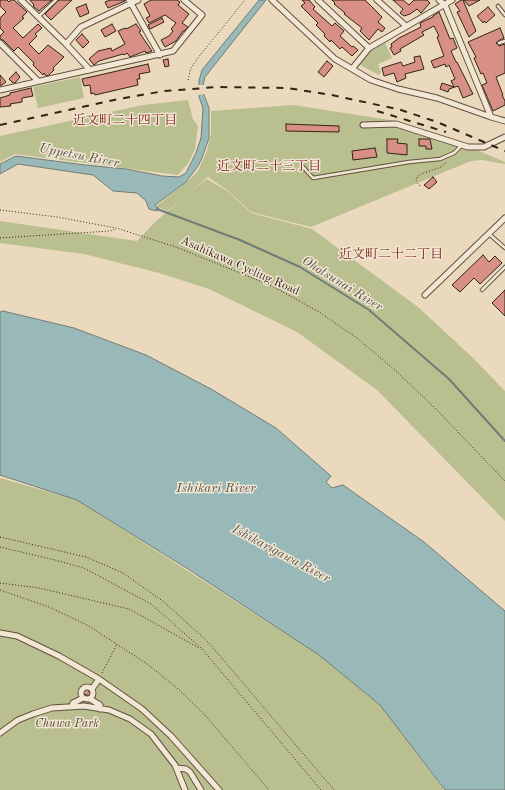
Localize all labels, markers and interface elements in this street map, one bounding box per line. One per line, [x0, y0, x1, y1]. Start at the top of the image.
district label: 近文町二十四丁目 [73, 113, 177, 129]
water label: Uppetsu River [38, 141, 120, 171]
district label: 近文町二十三丁目 [217, 159, 321, 175]
street label: Asahikawa Cycling Road [178, 233, 302, 299]
district label: 近文町二十二丁目 [339, 247, 443, 263]
water label: Ohotsunai River [299, 253, 385, 315]
water label: Ishikari River [176, 481, 256, 497]
water label: Ishikarigawa River [229, 522, 333, 586]
park label: Chuwa Park [35, 717, 99, 731]

